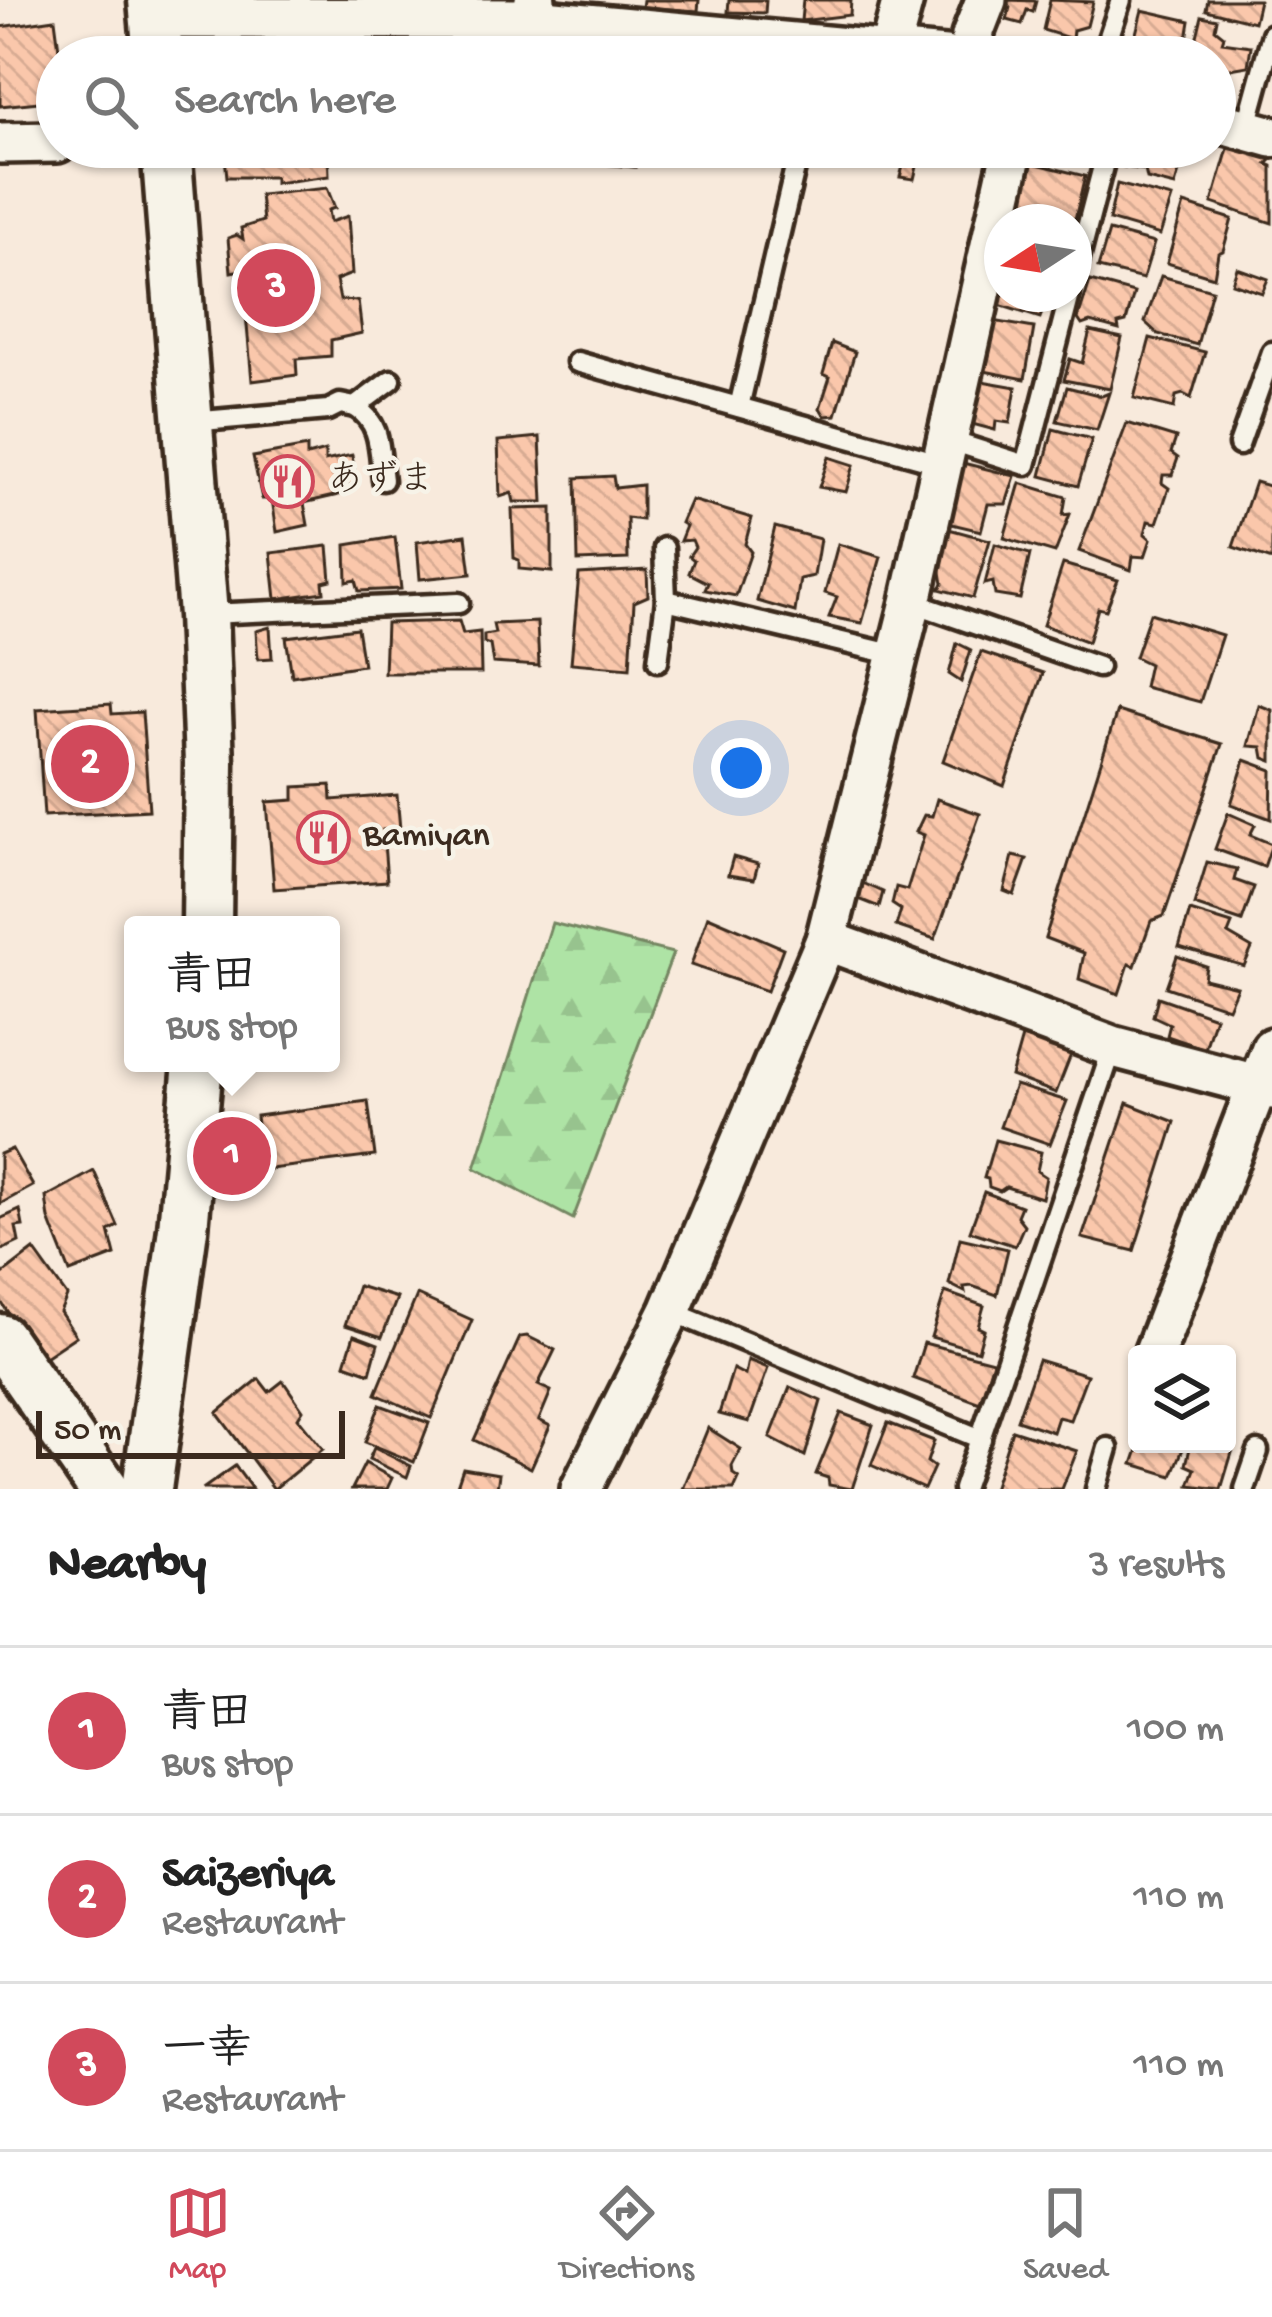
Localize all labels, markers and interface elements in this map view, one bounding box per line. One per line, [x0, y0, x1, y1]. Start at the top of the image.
search box [36, 36, 1236, 168]
icon: search [78, 69, 144, 135]
text: Search here [174, 76, 396, 129]
north arrow [984, 204, 1092, 312]
pin: 3 [237, 243, 315, 333]
restaurant icon: あずま [260, 454, 316, 510]
place label: あずま [327, 460, 434, 504]
pin: 2 [51, 719, 129, 809]
your location [711, 738, 771, 798]
restaurant icon: Bamiyan [296, 809, 352, 865]
place label: Bamiyan [362, 816, 490, 859]
popup [124, 916, 340, 1072]
text: 青田 [166, 953, 256, 1006]
text: Bus stop [166, 1006, 298, 1052]
pin: 1 [193, 1111, 271, 1201]
map controls [1128, 1345, 1236, 1453]
button: layers [1128, 1345, 1236, 1453]
scale bar [36, 1405, 345, 1458]
text: 50 m [54, 1413, 121, 1451]
text: Nearby [48, 1537, 206, 1597]
text: 3 results [1089, 1544, 1224, 1590]
text: 青田 [162, 1690, 252, 1743]
text: 1 [79, 1708, 95, 1754]
text: 100 m [1127, 1708, 1224, 1754]
text: Bus stop [162, 1743, 294, 1789]
text: Saizeriya [162, 1849, 334, 1902]
text: 2 [77, 1876, 97, 1922]
text: 110 m [1133, 1876, 1224, 1922]
text: Restaurant [162, 1902, 343, 1948]
text: 一幸 [162, 2026, 252, 2079]
text: 3 [77, 2044, 97, 2090]
text: 110 m [1133, 2044, 1224, 2090]
text: Restaurant [162, 2079, 343, 2125]
tab: Map [165, 2180, 231, 2290]
tab: Directions [560, 2180, 694, 2290]
tab: Saved [1023, 2180, 1107, 2290]

